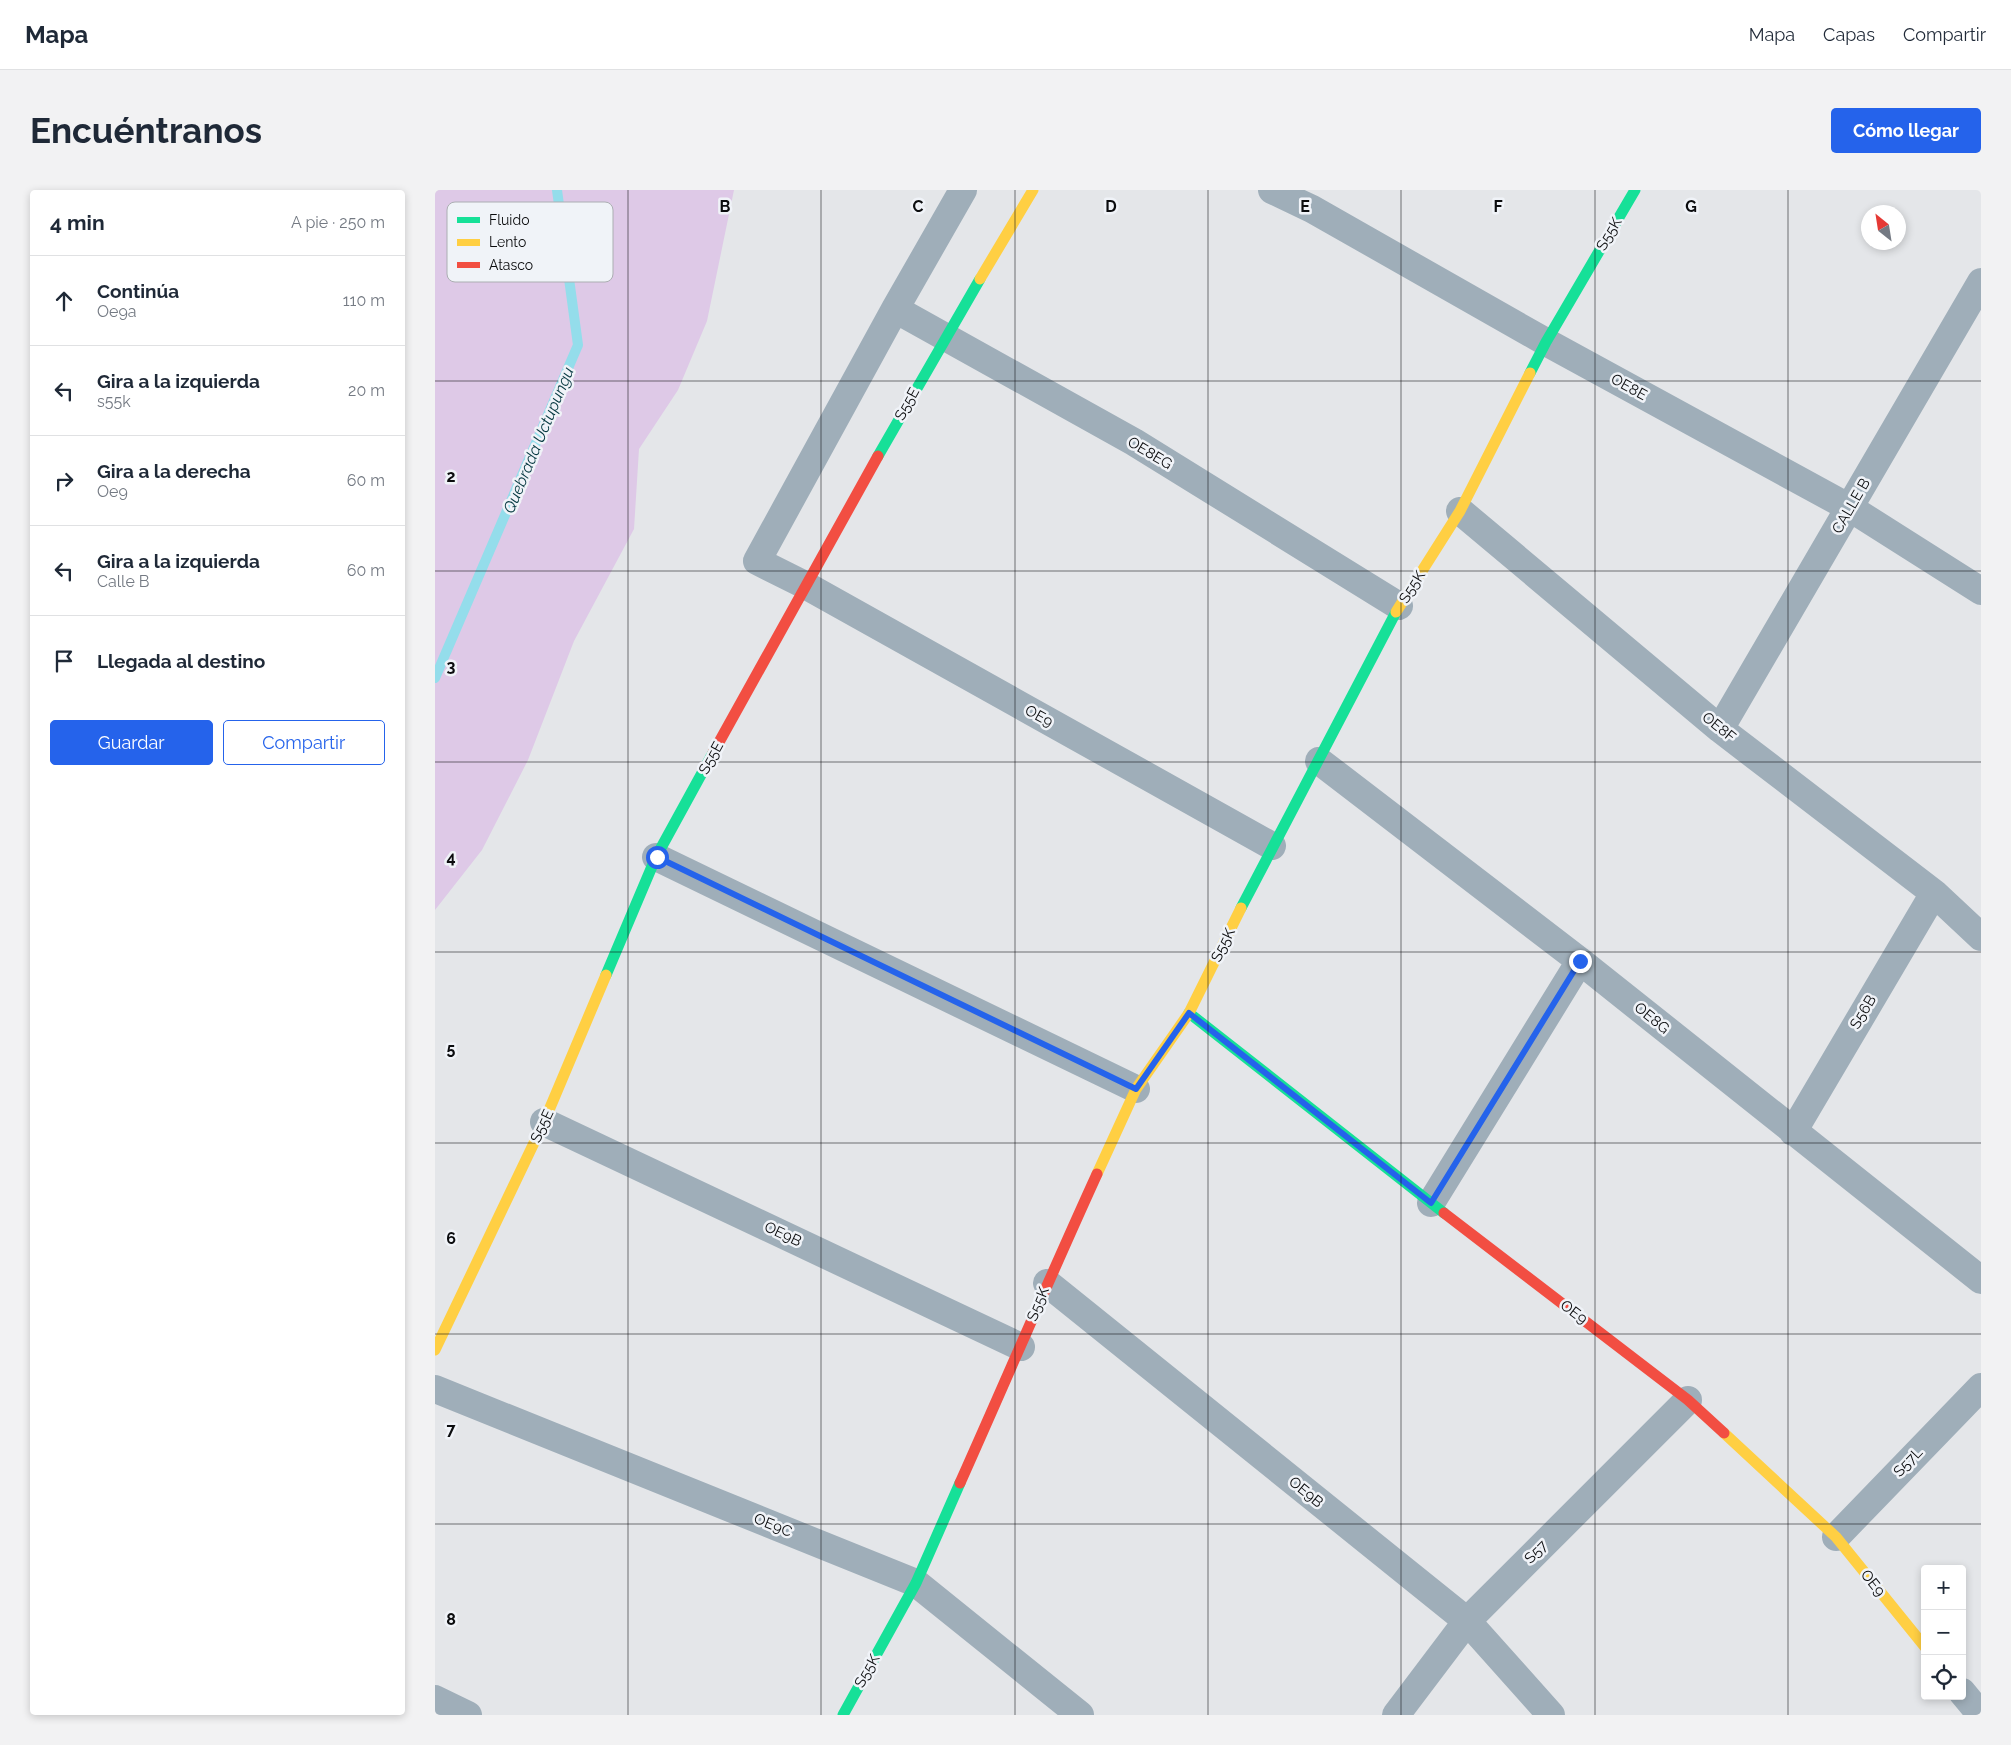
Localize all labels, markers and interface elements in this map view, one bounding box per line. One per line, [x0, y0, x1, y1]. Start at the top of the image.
text: Mapa [25, 20, 88, 49]
text: Mapa [1749, 24, 1795, 45]
text: Capas [1823, 24, 1875, 45]
text: Compartir [1903, 24, 1986, 45]
button: Cómo llegar [1831, 108, 1981, 153]
text: Encuéntranos [30, 110, 262, 151]
text: B [720, 197, 731, 216]
text: C [913, 197, 924, 216]
text: D [1105, 197, 1117, 216]
text: E [1300, 197, 1310, 216]
text: F [1493, 197, 1503, 216]
text: G [1685, 197, 1697, 216]
legend [447, 202, 613, 282]
north arrow [1861, 205, 1906, 250]
text: 4 min [50, 210, 105, 235]
text: Fluido [489, 212, 529, 228]
text: A pie · 250 m [291, 213, 385, 232]
street label: S55K [1592, 214, 1626, 254]
text: Lento [489, 234, 526, 250]
text: Atasco [489, 257, 533, 273]
text: Continúa [97, 280, 179, 302]
icon: ahead [50, 287, 78, 315]
text: 110 m [343, 291, 385, 310]
text: Oe9a [97, 302, 137, 321]
water label: Quebrada Uctupungu [499, 364, 578, 516]
text: Gira a la izquierda [97, 370, 260, 392]
street label: OE8E [1608, 370, 1650, 404]
icon: left [50, 377, 78, 405]
text: 20 m [348, 381, 385, 400]
street label: S55E [891, 385, 923, 423]
text: s55k [97, 392, 131, 411]
street label: OE8EG [1124, 433, 1176, 473]
text: Gira a la derecha [97, 460, 251, 482]
icon: right [50, 467, 78, 495]
text: 2 [446, 467, 456, 486]
text: 60 m [347, 471, 385, 490]
street label: CALLE B [1828, 475, 1874, 537]
text: Oe9 [97, 482, 128, 501]
text: Gira a la izquierda [97, 550, 260, 572]
icon: left [50, 557, 78, 585]
text: 60 m [347, 561, 385, 580]
street label: S55K [1395, 567, 1429, 607]
text: Calle B [97, 572, 150, 591]
icon: arrive [50, 647, 78, 675]
text: Llegada al destino [97, 650, 265, 672]
text: 3 [447, 657, 456, 676]
street label: OE9 [1022, 701, 1056, 731]
street label: OE8F [1699, 708, 1740, 746]
button: Guardar [50, 720, 213, 765]
button: Compartir [223, 720, 385, 765]
street label: S55E [695, 739, 727, 777]
route start [646, 846, 669, 869]
text: 4 [446, 848, 456, 867]
street label: S55K [1207, 925, 1239, 965]
route end [1569, 950, 1592, 973]
street label: S56B [1846, 992, 1880, 1032]
street label: OE8G [1631, 998, 1673, 1038]
text: 5 [447, 1039, 456, 1058]
street label: S55E [527, 1107, 557, 1145]
street label: OE9B [761, 1218, 805, 1250]
text: 6 [446, 1229, 456, 1248]
street label: S55K [1023, 1284, 1053, 1324]
street label: OE9 [1557, 1296, 1591, 1328]
text: 7 [447, 1420, 456, 1439]
street label: S57L [1890, 1443, 1926, 1480]
street label: OE9B [1285, 1473, 1327, 1511]
street label: OE9C [751, 1509, 795, 1541]
street label: S57 [1521, 1537, 1551, 1567]
map controls [1921, 1565, 1966, 1700]
button: + [1921, 1565, 1966, 1610]
street label: OE9 [1857, 1566, 1889, 1600]
text: 8 [446, 1610, 456, 1629]
button: − [1921, 1610, 1966, 1655]
street label: S55K [851, 1651, 884, 1691]
button: locate [1921, 1655, 1966, 1700]

